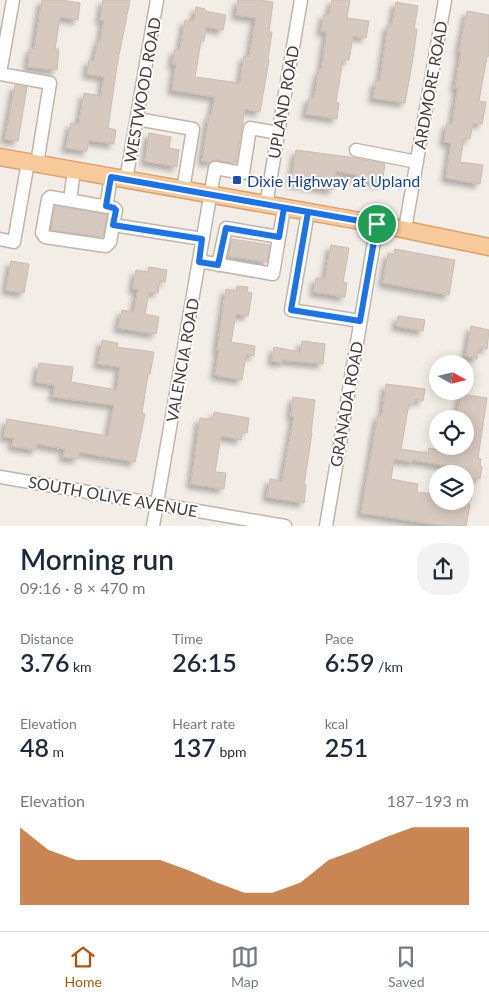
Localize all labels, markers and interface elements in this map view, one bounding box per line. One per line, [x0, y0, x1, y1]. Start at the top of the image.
street label: WESTWOOD ROAD [120, 16, 164, 164]
street label: ARDMORE ROAD [409, 20, 451, 150]
street label: UPLAND ROAD [264, 44, 302, 160]
place label: Dixie Highway at Upland [247, 171, 420, 190]
marker: Dixie Highway at Upland [231, 174, 243, 186]
pin [356, 203, 398, 245]
icon: arrive [363, 210, 391, 238]
street label: VALENCIA ROAD [162, 297, 202, 423]
street label: GRANADA ROAD [326, 340, 366, 468]
north arrow [429, 355, 474, 400]
map controls [429, 355, 474, 510]
button: locate [429, 410, 474, 455]
button: layers [429, 465, 474, 510]
street label: SOUTH OLIVE AVENUE [27, 472, 199, 520]
text: Morning run [20, 542, 174, 576]
button: share [417, 543, 469, 595]
text: 09:16 · 8 × 470 m [20, 578, 145, 597]
text: Distance [20, 630, 74, 647]
text: Time [172, 630, 203, 647]
text: Pace [325, 630, 354, 647]
text: 3.76 [20, 647, 69, 677]
text: 26:15 [172, 647, 237, 677]
text: 6:59 [325, 647, 375, 677]
text: km [69, 658, 92, 675]
text: /km [375, 658, 403, 675]
text: Elevation [20, 715, 77, 732]
text: Heart rate [172, 715, 235, 732]
text: kcal [325, 715, 348, 732]
text: 48 [20, 732, 49, 762]
text: 137 [172, 732, 216, 762]
text: 251 [325, 732, 368, 762]
text: m [49, 743, 64, 760]
text: bpm [216, 743, 247, 760]
text: Elevation [20, 791, 85, 810]
text: 187–193 m [387, 791, 469, 810]
tab: Home [65, 943, 102, 990]
tab: Map [231, 943, 259, 990]
tab: Saved [388, 943, 424, 990]

